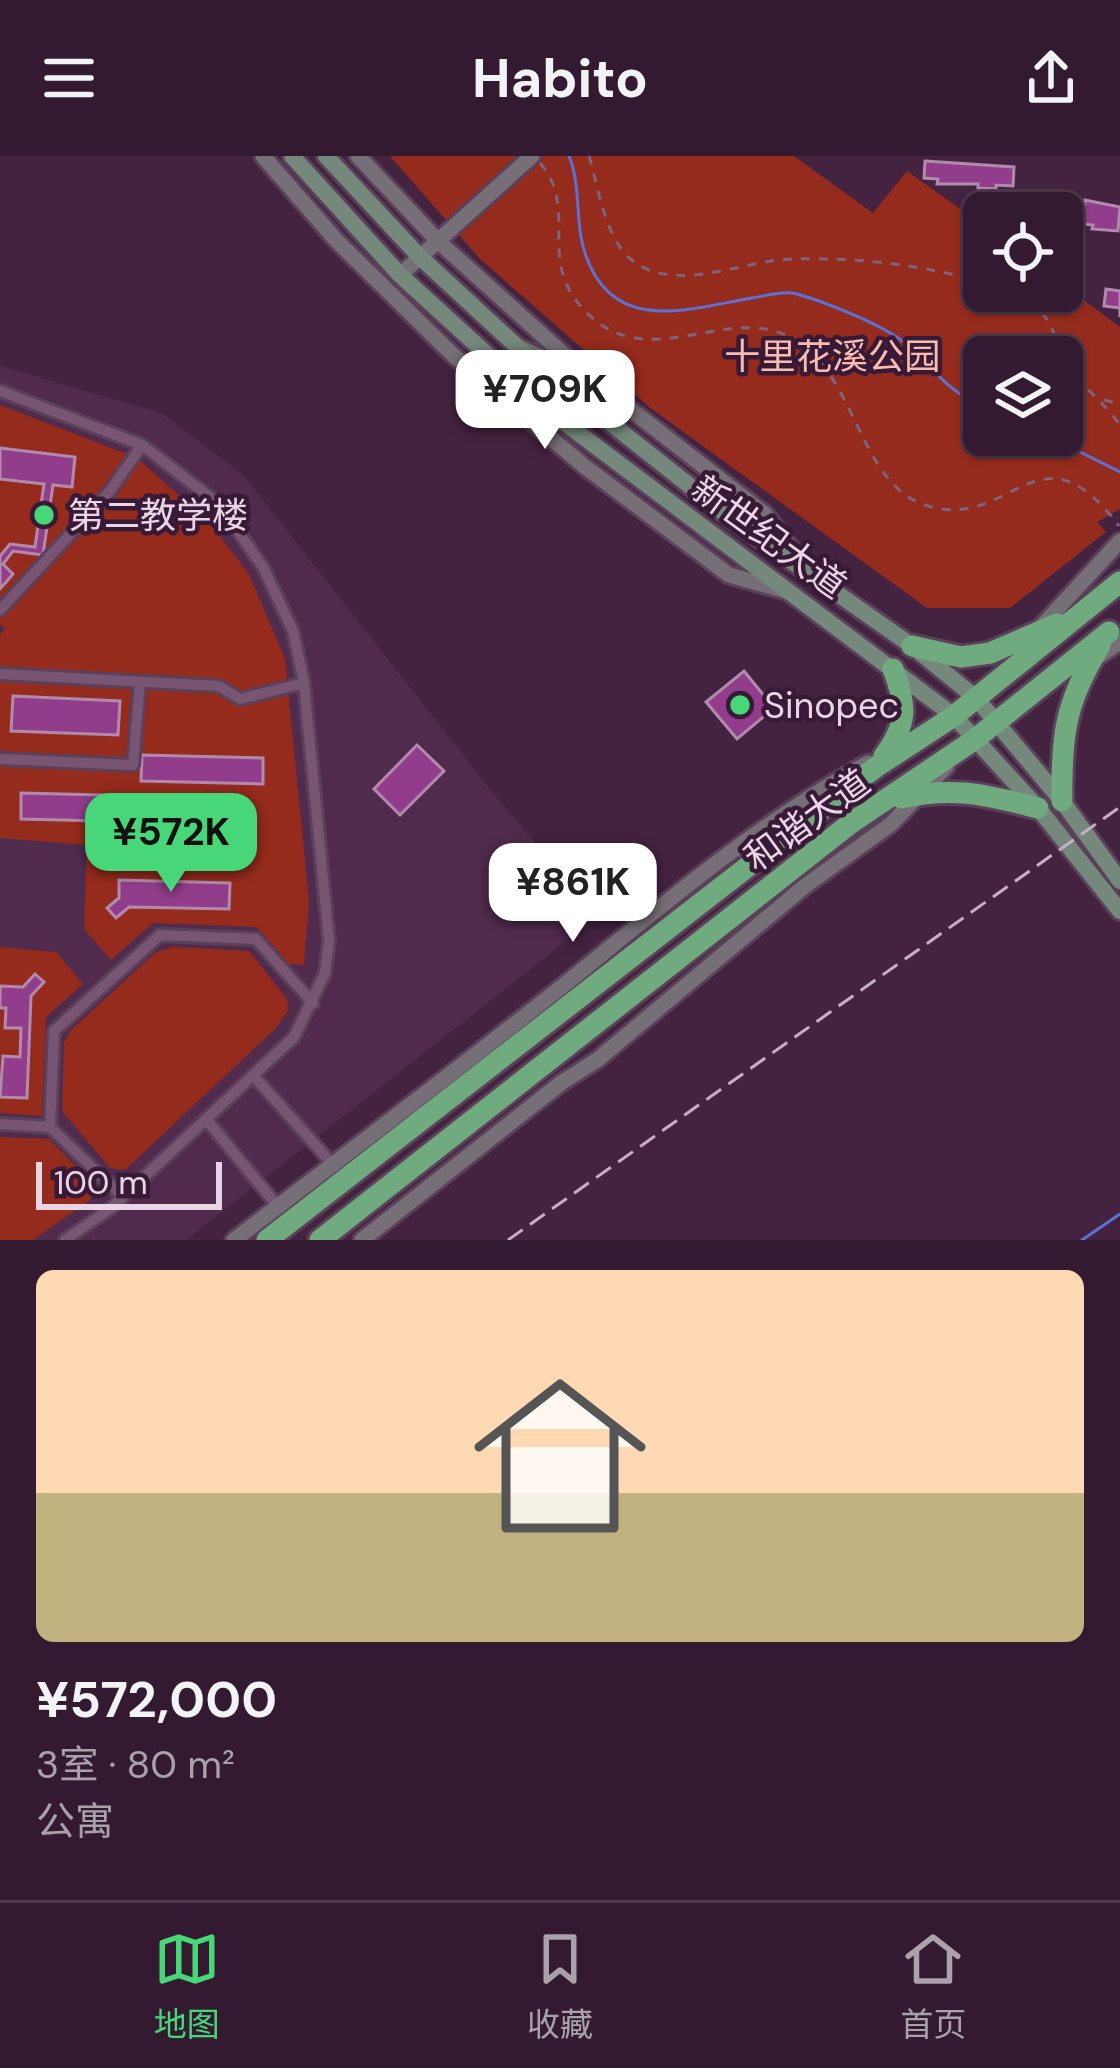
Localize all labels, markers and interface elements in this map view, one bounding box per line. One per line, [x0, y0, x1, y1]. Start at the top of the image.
text: Habito [472, 43, 648, 114]
icon: menu [36, 45, 102, 111]
icon: share [1018, 45, 1084, 111]
map controls [963, 192, 1083, 456]
button: locate [963, 192, 1083, 312]
park label: 十里花溪公园 [724, 333, 940, 380]
button: layers [963, 336, 1083, 456]
pin: ¥709K [461, 350, 629, 452]
text: ¥709K [483, 363, 607, 414]
street label: 新世纪大道 [682, 465, 856, 609]
place label: 第二教学楼 [68, 492, 248, 539]
marker: 第二教学楼 [31, 502, 57, 528]
place label: Sinopec [764, 682, 899, 729]
marker: Sinopec [727, 692, 753, 718]
street label: 和谐大道 [735, 759, 879, 881]
pin: ¥572K [87, 793, 255, 895]
text: ¥572K [112, 806, 230, 857]
pin: ¥861K [489, 843, 657, 945]
text: ¥861K [516, 856, 630, 907]
scale bar [36, 1156, 222, 1209]
text: 100 m [54, 1161, 148, 1204]
icon: home [452, 1348, 668, 1564]
text: ¥572,000 [36, 1666, 277, 1733]
text: 3室 · 80 m² [36, 1739, 235, 1790]
text: 公寓 [36, 1796, 114, 1847]
tab: 地图 [154, 1926, 220, 2046]
tab: 收藏 [527, 1926, 593, 2046]
tab: 首页 [900, 1926, 966, 2046]

